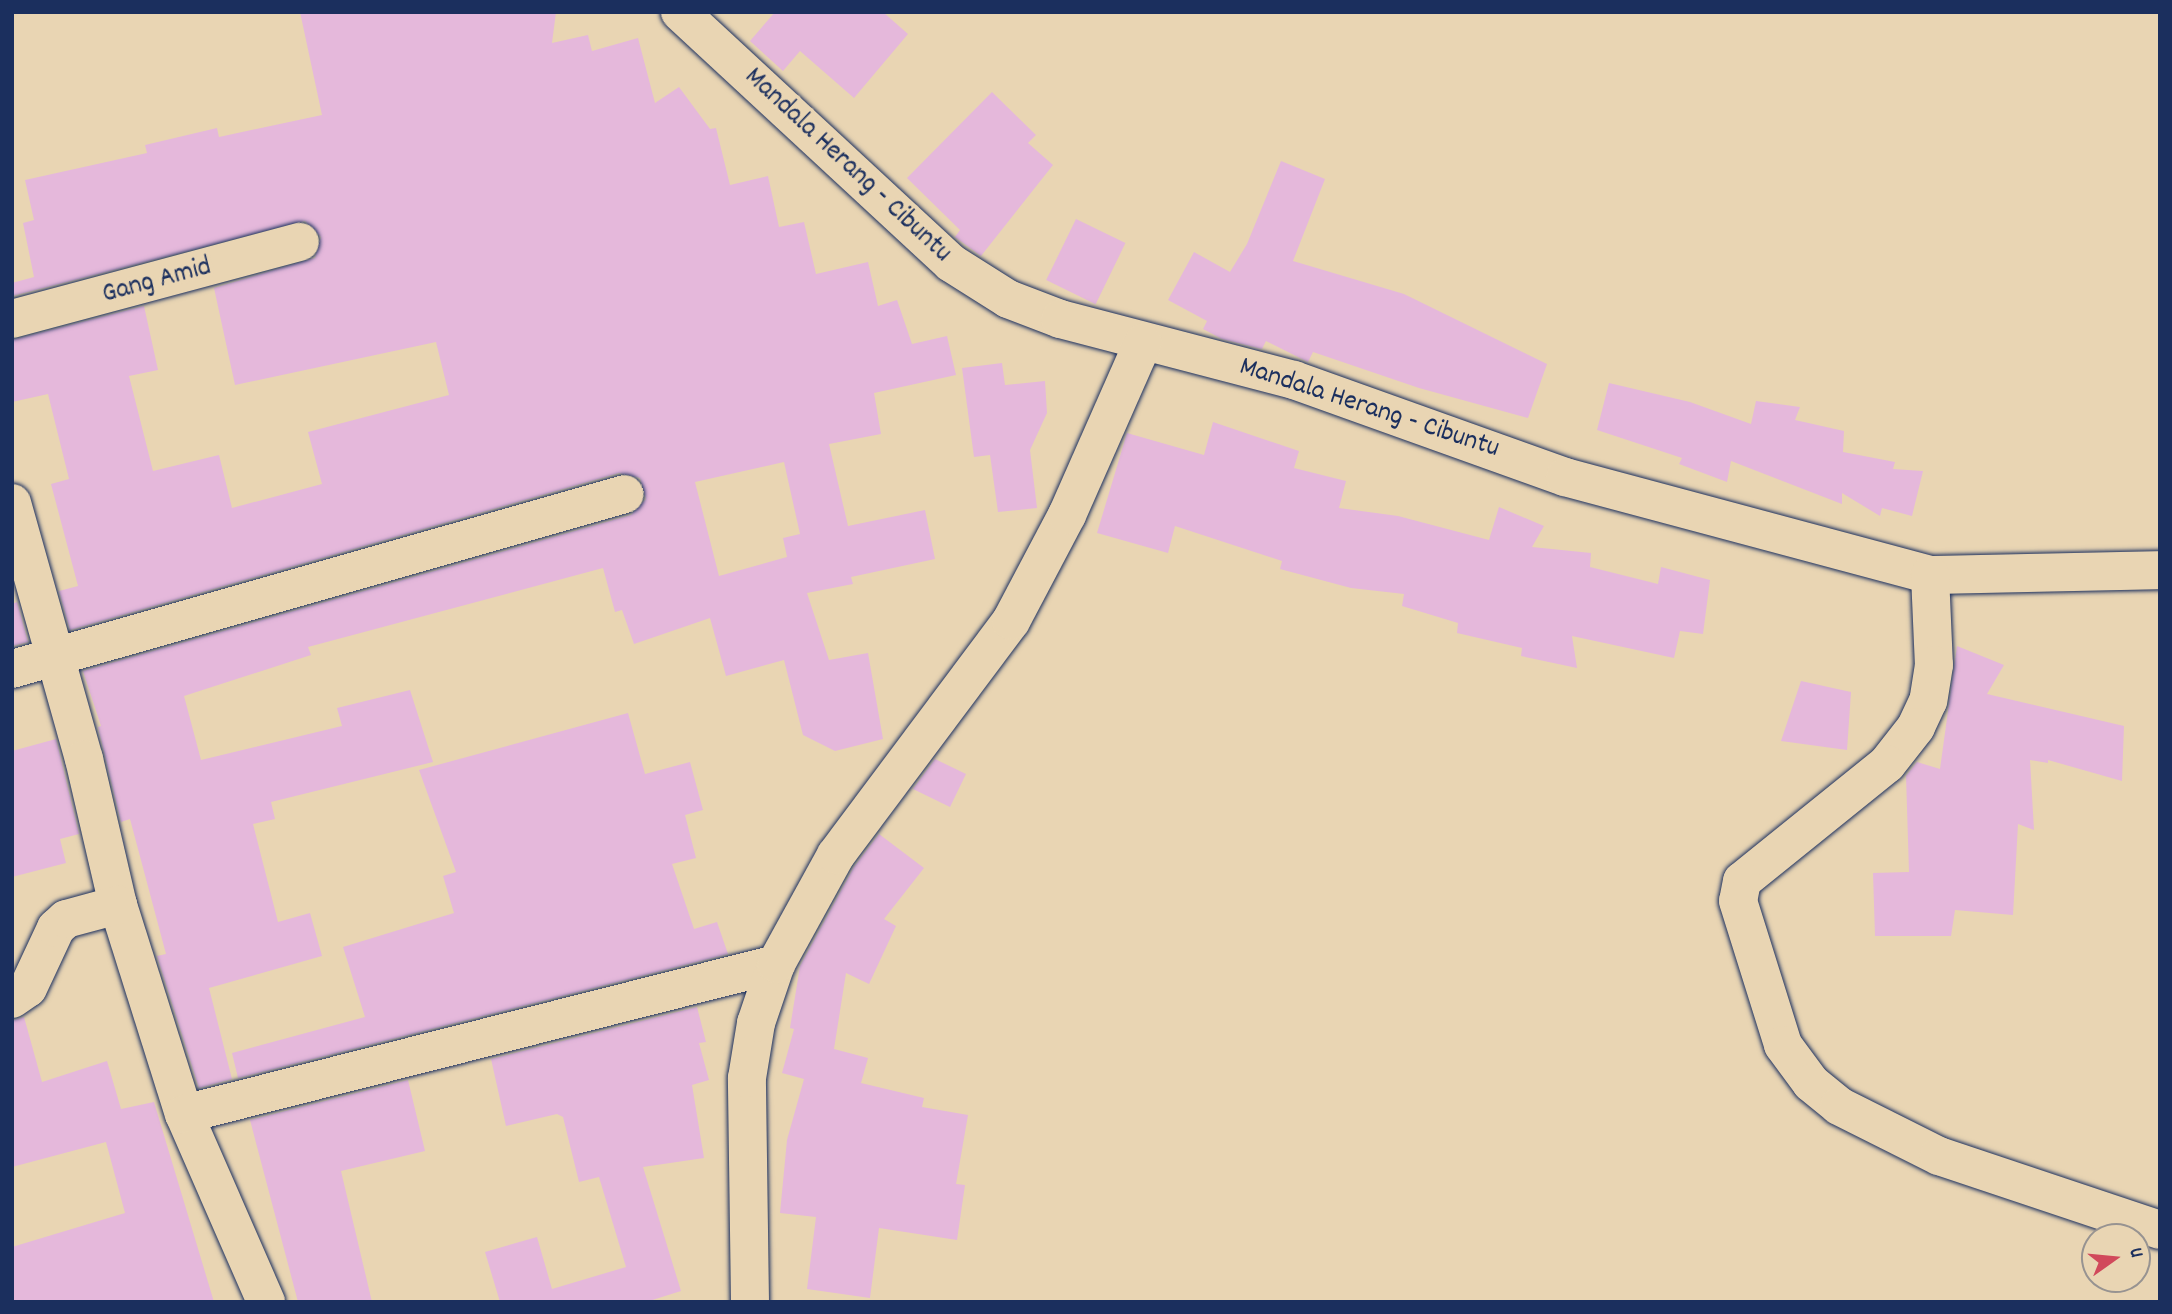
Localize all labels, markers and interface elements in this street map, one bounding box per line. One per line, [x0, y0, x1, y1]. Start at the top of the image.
street label: Mandala Herang - Cibuntu [736, 61, 958, 271]
street label: Gang Amid [99, 251, 215, 313]
street label: Mandala Herang - Cibuntu [1235, 351, 1503, 467]
north arrow [2081, 1223, 2151, 1293]
text: U [2121, 1245, 2149, 1261]

